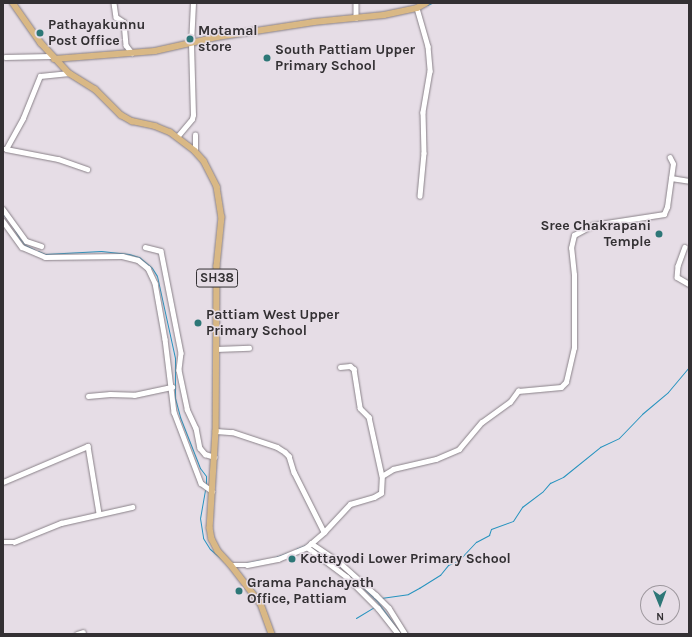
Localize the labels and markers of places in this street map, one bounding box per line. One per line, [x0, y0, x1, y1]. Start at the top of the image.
place label: Pathayakunnu Post Office [48, 17, 145, 50]
place label: Motamal store [198, 23, 258, 56]
marker: Pathayakunnu Post Office [35, 28, 45, 38]
marker: Motamal store [185, 34, 195, 44]
place label: South Pattiam Upper Primary School [275, 42, 415, 74]
marker: South Pattiam Upper Primary School [262, 53, 272, 63]
place label: Sree Chakrapani Temple [540, 218, 651, 250]
marker: Sree Chakrapani Temple [654, 229, 664, 239]
place label: Pattiam West Upper Primary School [206, 307, 339, 340]
marker: Pattiam West Upper Primary School [193, 318, 203, 328]
place label: Kottayodi Lower Primary School [300, 551, 511, 567]
marker: Kottayodi Lower Primary School [287, 554, 297, 564]
place label: Grama Panchayath Office, Pattiam [247, 575, 374, 608]
marker: Grama Panchayath Office, Pattiam [234, 586, 244, 596]

